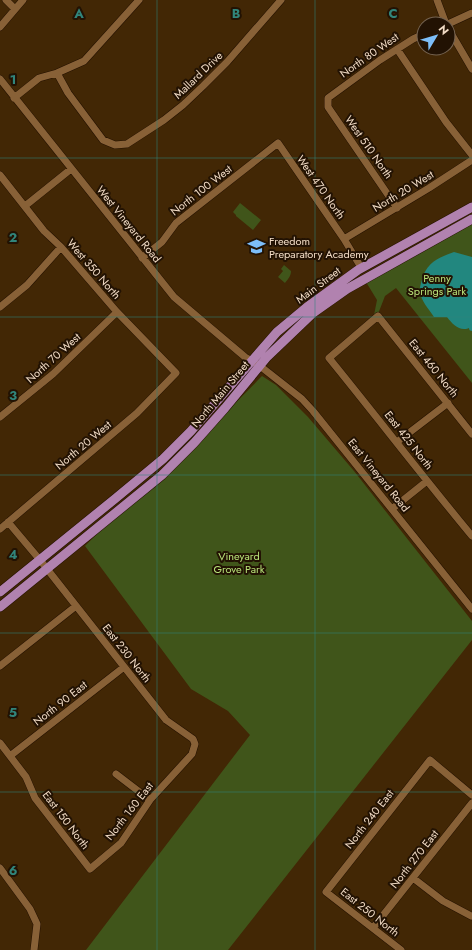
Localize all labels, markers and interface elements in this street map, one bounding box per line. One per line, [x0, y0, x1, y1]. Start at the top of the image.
text: A [73, 4, 84, 23]
text: B [232, 4, 241, 23]
text: C [388, 4, 398, 23]
north arrow [416, 16, 456, 56]
text: N [435, 21, 453, 38]
street label: North 80 West [336, 29, 402, 81]
street label: Mallard Drive [170, 47, 226, 102]
text: 1 [10, 70, 16, 89]
street label: West 510 North [341, 112, 397, 182]
street label: West 470 North [293, 152, 349, 222]
street label: North 100 West [167, 161, 235, 219]
street label: North 20 West [369, 166, 437, 216]
street label: West Vineyard Road [93, 182, 165, 266]
text: 2 [9, 228, 17, 247]
place label: Freedom Preparatory Academy [269, 233, 369, 262]
street label: West 350 North [63, 235, 125, 303]
school or university icon: Freedom Preparatory Academy [246, 237, 266, 257]
street label: Main Street [292, 263, 344, 307]
park label: Penny Springs Park [408, 270, 466, 299]
street label: North 70 West [22, 329, 84, 387]
street label: East 460 North [405, 335, 463, 401]
street label: North Main Street [187, 357, 253, 431]
text: 3 [9, 386, 17, 405]
street label: East 425 North [381, 407, 437, 473]
street label: North 20 West [51, 416, 115, 473]
street label: East Vineyard Road [344, 435, 414, 515]
text: 4 [8, 545, 18, 564]
park label: Vineyard Grove Park [213, 548, 265, 577]
street label: East 230 North [99, 620, 155, 686]
street label: North 90 East [30, 677, 91, 729]
text: 5 [9, 703, 17, 722]
street label: North 160 East [101, 778, 157, 843]
street label: North 240 East [341, 786, 397, 852]
street label: East 150 North [39, 787, 93, 853]
street label: North 270 East [386, 826, 442, 892]
text: 6 [9, 861, 18, 880]
street label: East 250 North [337, 884, 403, 940]

